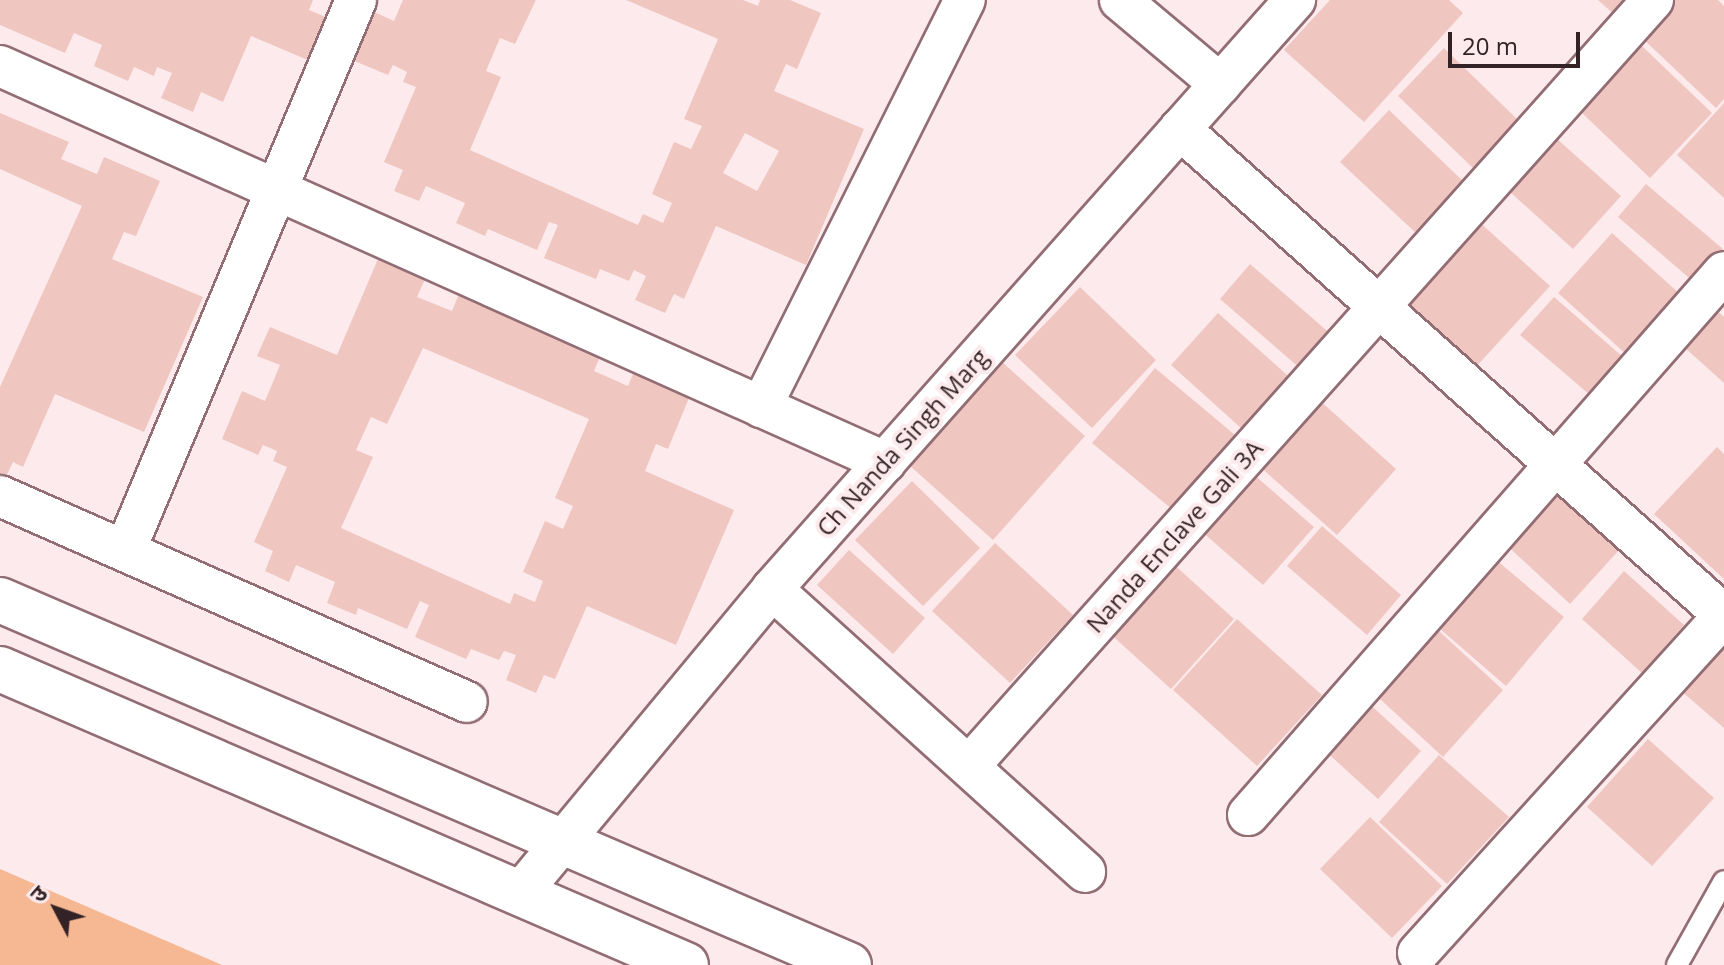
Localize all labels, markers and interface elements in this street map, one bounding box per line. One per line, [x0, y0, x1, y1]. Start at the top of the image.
scale bar [1452, 16, 1584, 66]
text: 20 m [1462, 29, 1518, 62]
street label: Ch Nanda Singh Marg [810, 342, 994, 542]
street label: Nanda Enclave Gali 3A [1080, 434, 1268, 638]
north arrow [16, 869, 96, 949]
text: उ [22, 879, 53, 908]

